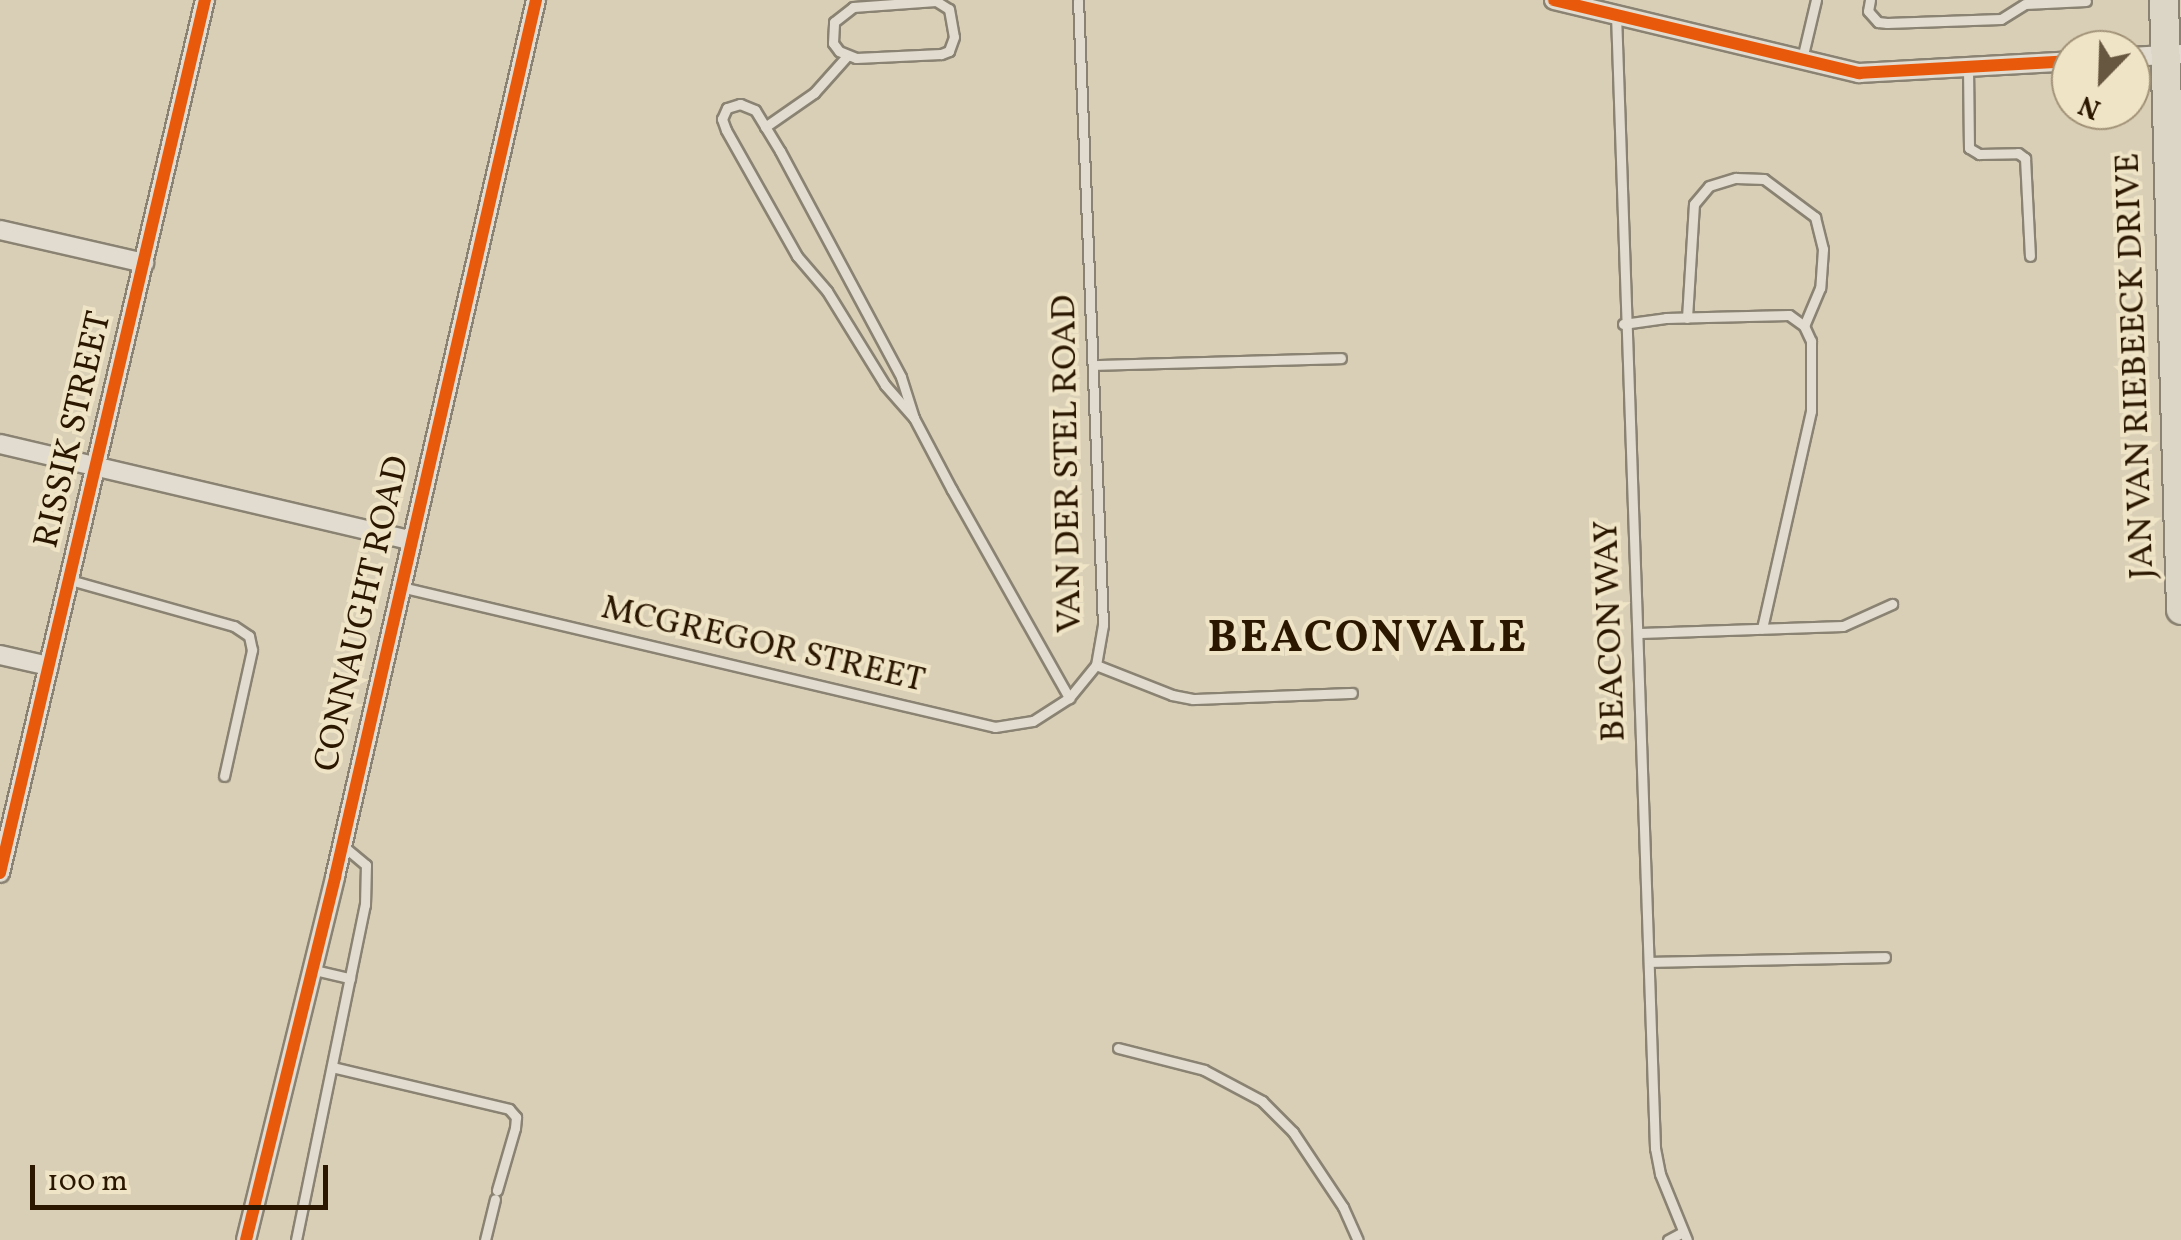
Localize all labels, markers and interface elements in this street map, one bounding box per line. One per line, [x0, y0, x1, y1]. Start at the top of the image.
north arrow [2051, 30, 2151, 130]
text: N [2073, 84, 2107, 128]
street label: JAN VAN RIEBEECK DRIVE [2108, 152, 2164, 580]
street label: VAN DER STEL ROAD [1044, 294, 1092, 634]
street label: RISSIK STREET [26, 308, 122, 552]
street label: CONNAUGHT ROAD [306, 452, 420, 776]
street label: BEACON WAY [1586, 519, 1636, 743]
street label: MCGREGOR STREET [597, 587, 929, 703]
district label: BEACONVALE [1207, 613, 1529, 667]
scale bar [35, 1145, 332, 1207]
text: 100 m [47, 1161, 128, 1203]

